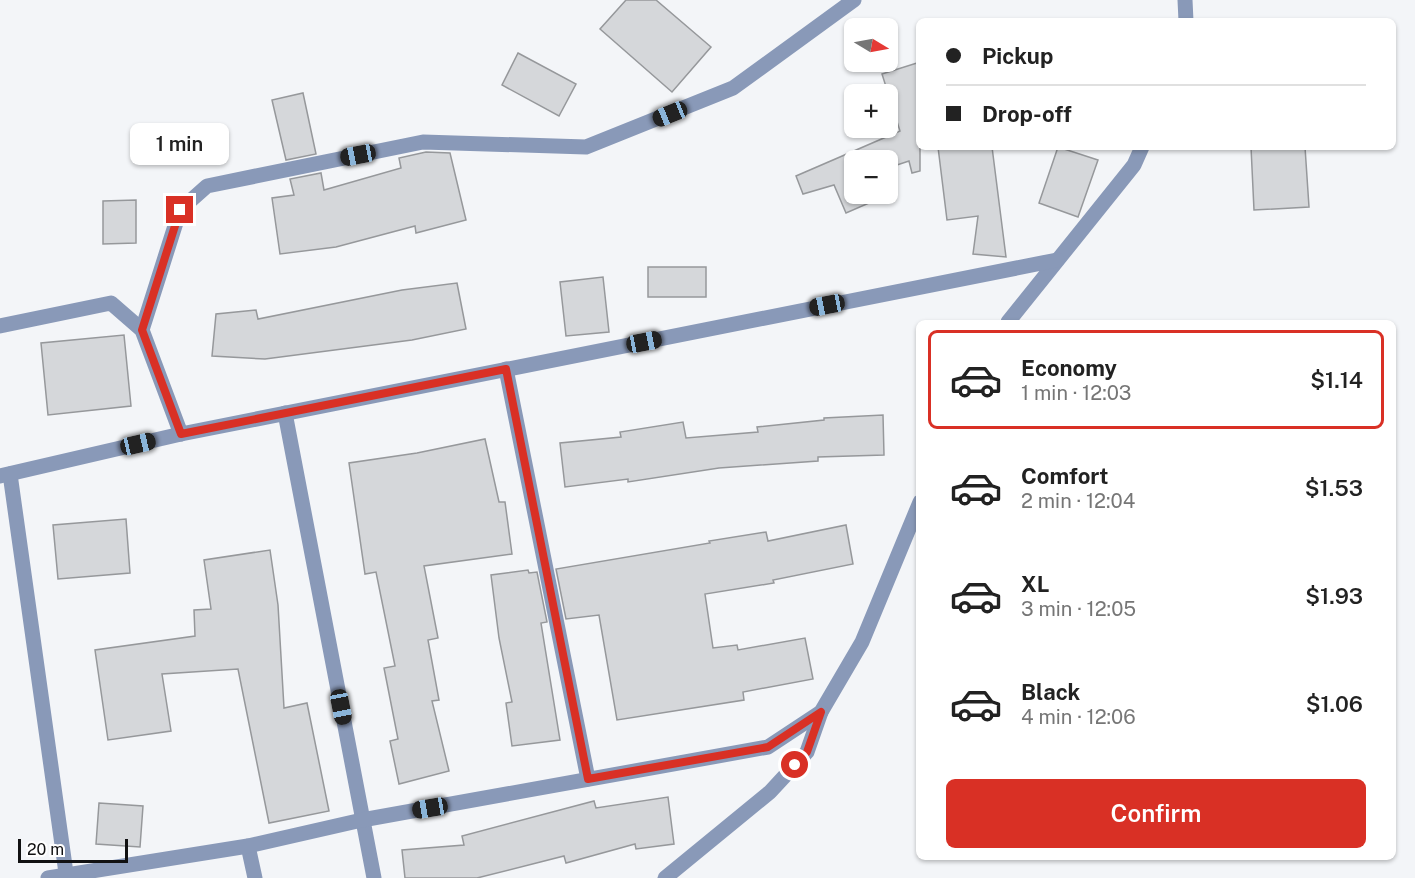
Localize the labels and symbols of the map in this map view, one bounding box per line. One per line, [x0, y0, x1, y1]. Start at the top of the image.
north arrow [844, 18, 898, 72]
car [650, 99, 690, 129]
callout: 1 min [130, 123, 230, 165]
car [339, 143, 377, 167]
route end [166, 196, 193, 223]
car [808, 293, 846, 317]
car [625, 330, 663, 354]
car [118, 431, 158, 457]
car [329, 688, 353, 726]
route start [781, 751, 808, 778]
car [411, 796, 449, 820]
scale bar [18, 836, 128, 864]

